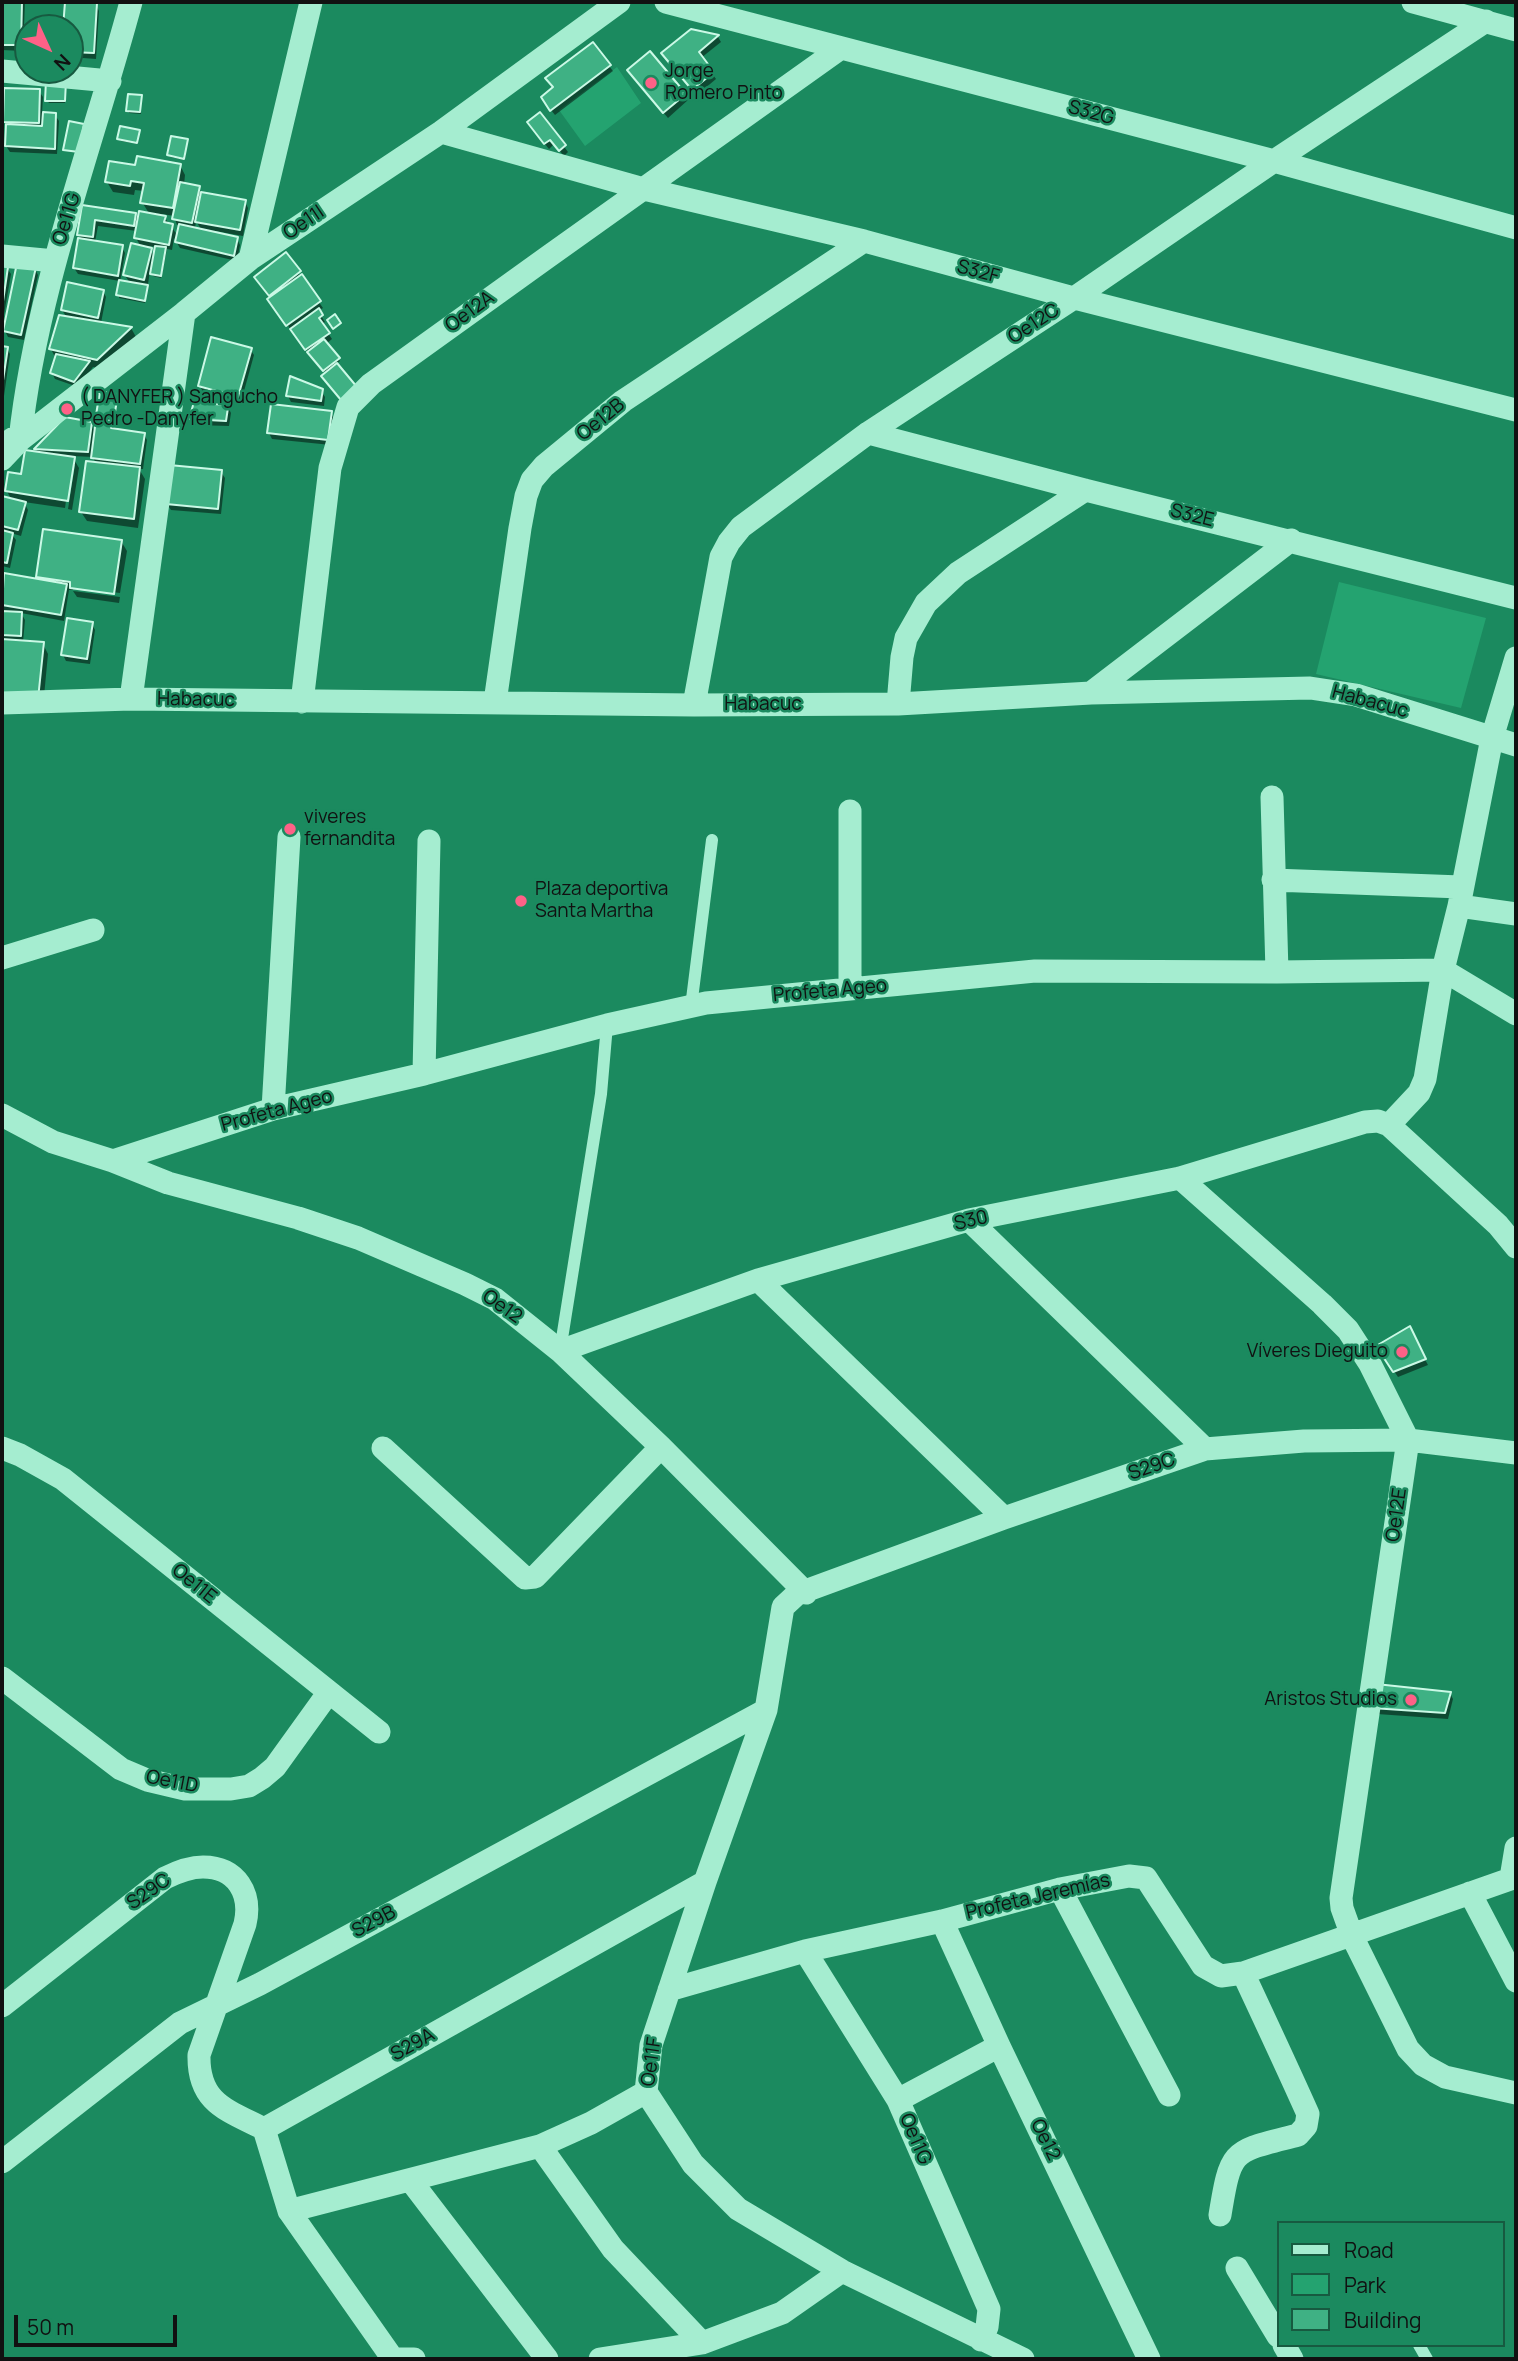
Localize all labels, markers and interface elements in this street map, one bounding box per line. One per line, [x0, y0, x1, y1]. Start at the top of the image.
north arrow [14, 14, 84, 84]
text: N [48, 48, 76, 76]
place label: Jorge Romero Pinto [665, 61, 783, 105]
marker: Jorge Romero Pinto [643, 75, 659, 91]
street label: S32G [1066, 96, 1116, 130]
street label: Oe11G [48, 190, 86, 248]
street label: Oe11l [279, 201, 329, 245]
street label: S32F [954, 255, 1002, 289]
street label: Oe12A [441, 287, 499, 337]
street label: Oe12C [1004, 299, 1064, 349]
place label: ( DANYFER ) Sangucho Pedro -Danyfer [81, 387, 278, 431]
street label: Oe12B [573, 394, 629, 446]
marker: ( DANYFER ) Sangucho Pedro -Danyfer [59, 401, 75, 417]
street label: S32E [1168, 500, 1216, 532]
street label: Habacuc [1330, 681, 1410, 723]
street label: Habacuc [157, 688, 235, 712]
street label: Habacuc [724, 694, 802, 716]
place label: viveres fernandita [304, 807, 395, 851]
marker: viveres fernandita [282, 821, 298, 837]
place label: Plaza deportiva Santa Martha [535, 879, 668, 923]
marker: Plaza deportiva Santa Martha [513, 893, 529, 909]
street label: Profeta Ageo [772, 975, 888, 1007]
street label: Profeta Ageo [219, 1085, 335, 1137]
street label: S30 [952, 1206, 990, 1236]
street label: Oe12 [478, 1285, 526, 1329]
place label: Víveres Dieguito [1247, 1341, 1388, 1363]
marker: Víveres Dieguito [1394, 1344, 1410, 1360]
street label: S29C [1126, 1448, 1178, 1486]
street label: Oe12E [1382, 1487, 1412, 1543]
street label: Oe11E [167, 1559, 221, 1609]
place label: Aristos Studios [1264, 1689, 1397, 1711]
marker: Aristos Studios [1403, 1692, 1419, 1708]
street label: Oe11D [144, 1766, 200, 1798]
street label: S29C [123, 1869, 175, 1915]
street label: Profeta Jeremías [964, 1869, 1112, 1925]
street label: S29B [348, 1901, 400, 1943]
street label: S29A [387, 2024, 439, 2066]
street label: Oe11F [637, 2036, 667, 2088]
street label: Oe11G [894, 2110, 936, 2168]
street label: Oe12 [1025, 2116, 1065, 2164]
legend [1276, 2221, 1504, 2347]
text: Road [1344, 2236, 1394, 2264]
text: Park [1344, 2271, 1386, 2299]
scale bar [18, 2302, 180, 2346]
text: Building [1344, 2306, 1421, 2334]
text: 50 m [27, 2313, 74, 2341]

